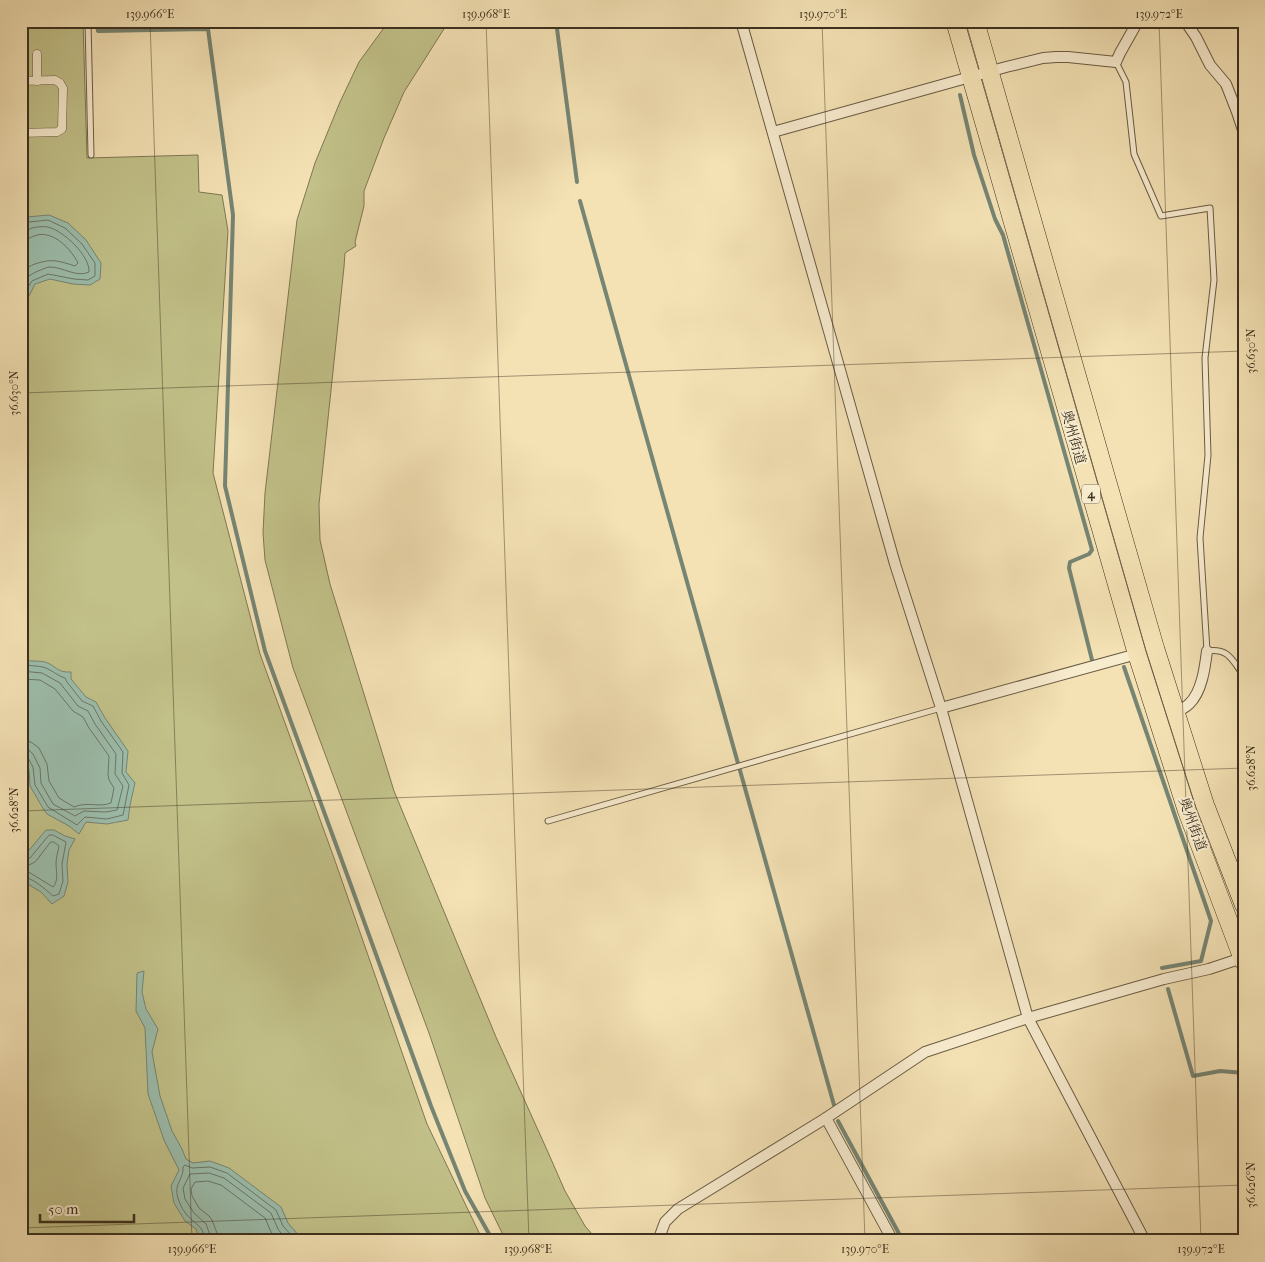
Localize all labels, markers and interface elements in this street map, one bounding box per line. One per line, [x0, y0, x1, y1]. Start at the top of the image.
text: 139.966°E [126, 7, 174, 21]
text: 139.968°E [462, 7, 510, 21]
text: 139.970°E [799, 7, 847, 21]
text: 139.972°E [1135, 7, 1183, 21]
text: 36.630°N [1244, 328, 1258, 374]
text: 36.630°N [7, 370, 21, 416]
street label: 奥州街道 [1058, 408, 1089, 466]
road number: 4 [1082, 484, 1100, 504]
text: 36.628°N [1244, 745, 1258, 791]
text: 36.628°N [7, 787, 21, 833]
street label: 奥州街道 [1175, 795, 1210, 853]
text: 36.626°N [1244, 1162, 1258, 1208]
scale bar [40, 1192, 134, 1224]
text: 50 m [48, 1200, 79, 1218]
text: 139.966°E [168, 1242, 216, 1256]
text: 139.968°E [504, 1242, 552, 1256]
text: 139.970°E [841, 1242, 889, 1256]
text: 139.972°E [1177, 1242, 1225, 1256]

